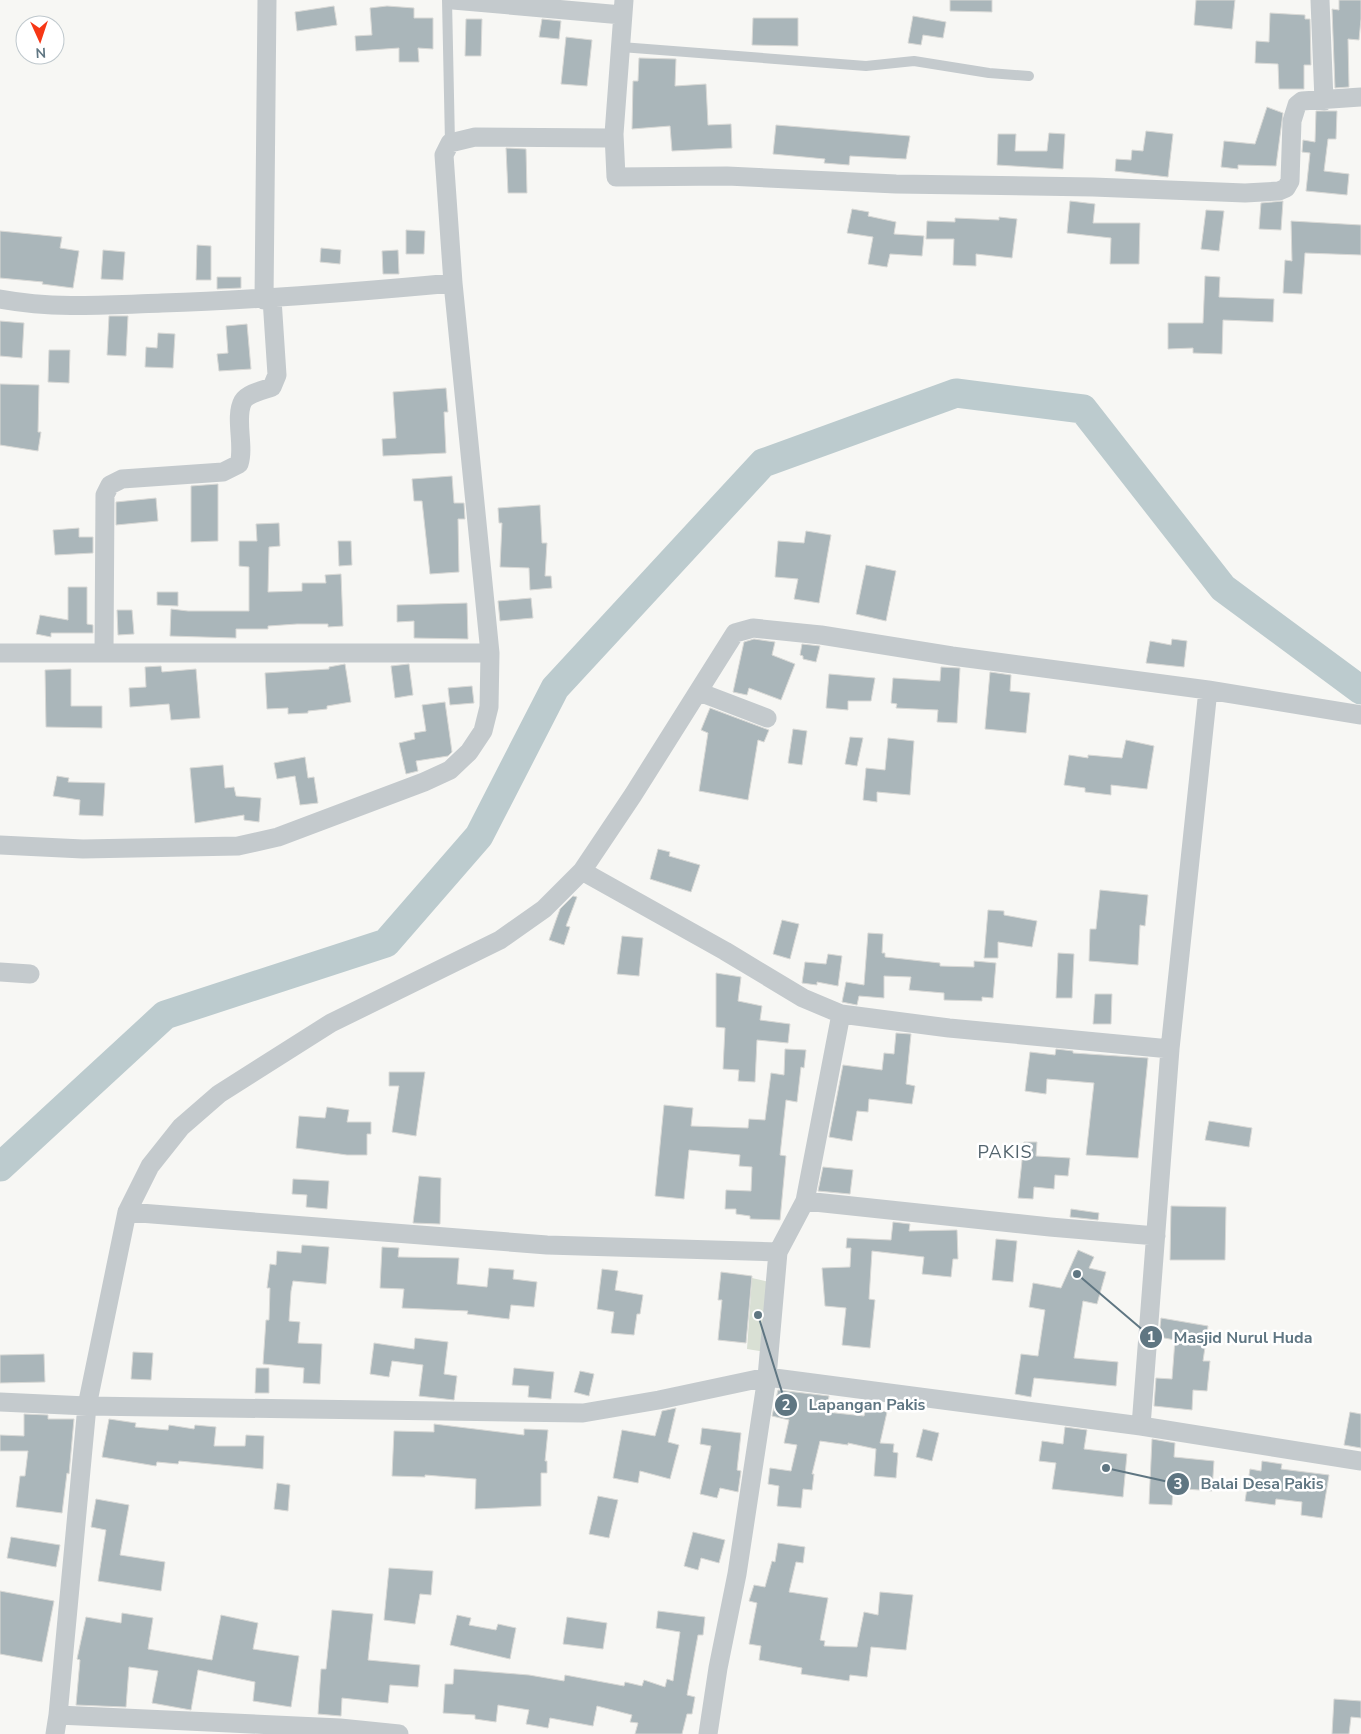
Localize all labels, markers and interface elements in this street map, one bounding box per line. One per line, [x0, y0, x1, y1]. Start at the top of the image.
north arrow [15, 15, 65, 65]
text: N [35, 43, 46, 62]
district label: PAKIS [977, 1140, 1033, 1164]
callout: Masjid Nurul Huda [1139, 1322, 1322, 1353]
text: 1 [1146, 1327, 1156, 1347]
text: Masjid Nurul Huda [1174, 1327, 1312, 1349]
callout: Lapangan Pakis [773, 1389, 935, 1420]
text: Lapangan Pakis [809, 1394, 926, 1416]
text: 2 [781, 1395, 791, 1415]
callout: Balai Desa Pakis [1166, 1468, 1334, 1499]
text: Balai Desa Pakis [1200, 1473, 1324, 1495]
text: 3 [1173, 1474, 1183, 1494]

